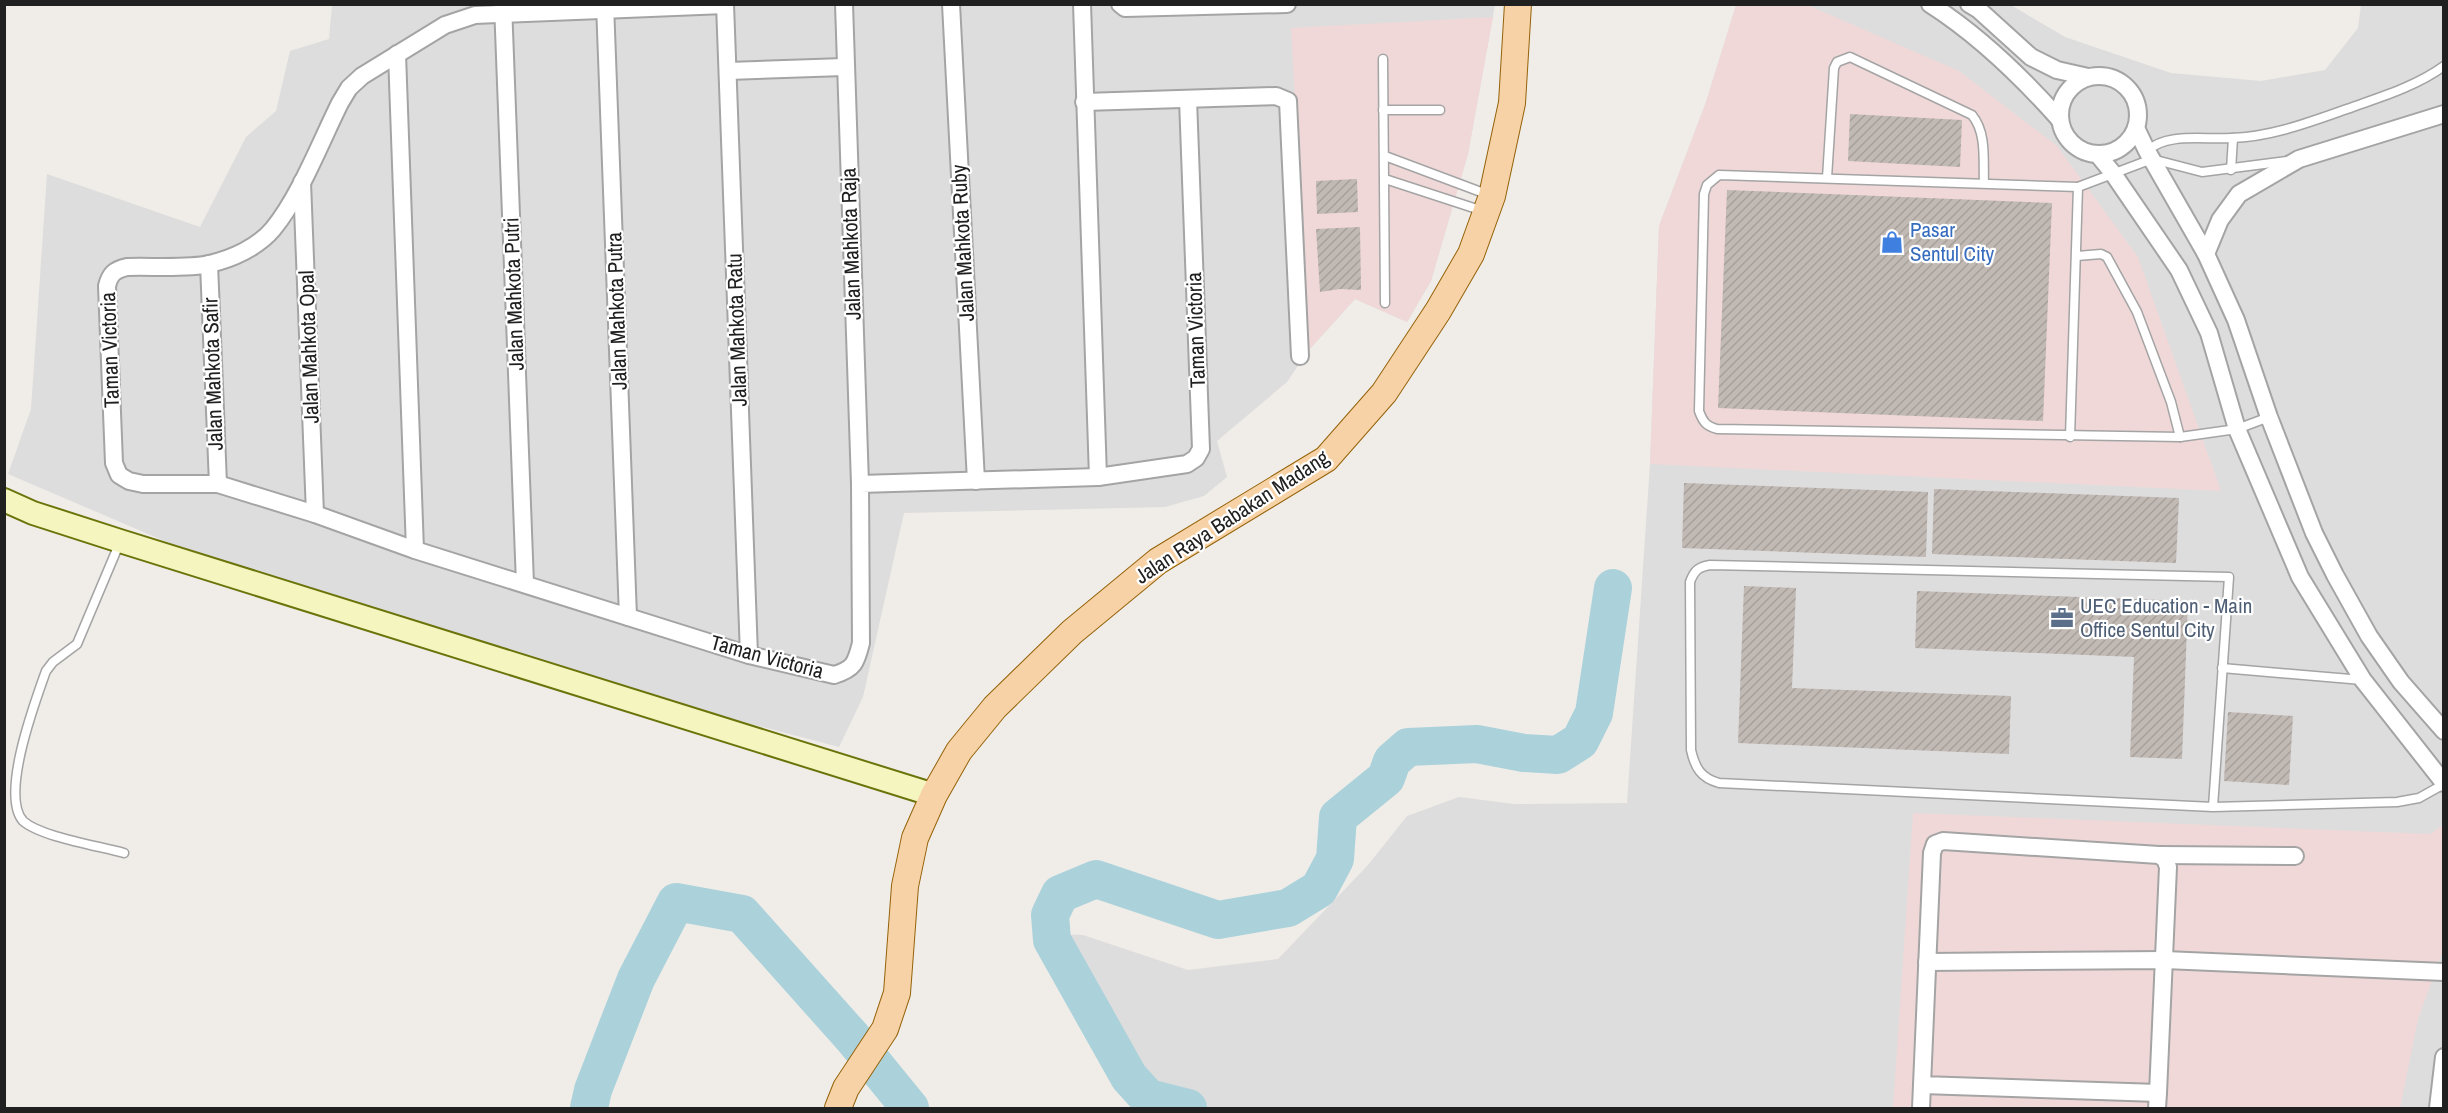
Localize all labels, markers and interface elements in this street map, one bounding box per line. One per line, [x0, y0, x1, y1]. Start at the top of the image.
street label: Jalan Mahkota Ruby [944, 164, 981, 322]
street label: Jalan Mahkota Raja [833, 167, 868, 321]
place label: Pasar Sentul City [1910, 215, 1995, 268]
street label: Jalan Mahkota Putri [496, 217, 531, 371]
shop icon: Pasar Sentul City [1879, 229, 1905, 255]
street label: Jalan Mahkota Putra [599, 231, 634, 390]
street label: Jalan Mahkota Ratu [719, 253, 754, 407]
street label: Jalan Mahkota Opal [291, 270, 326, 424]
street label: Taman Victoria [1179, 271, 1212, 388]
street label: Taman Victoria [93, 291, 126, 408]
street label: Jalan Mahkota Safir [195, 297, 230, 451]
street label: Jalan Raya Babakan Madang [1129, 443, 1335, 590]
place label: UEC Education - Main Office Sentul City [2080, 591, 2252, 644]
office icon: UEC Education - Main Office Sentul City [2049, 605, 2075, 631]
street label: Taman Victoria [707, 628, 827, 686]

